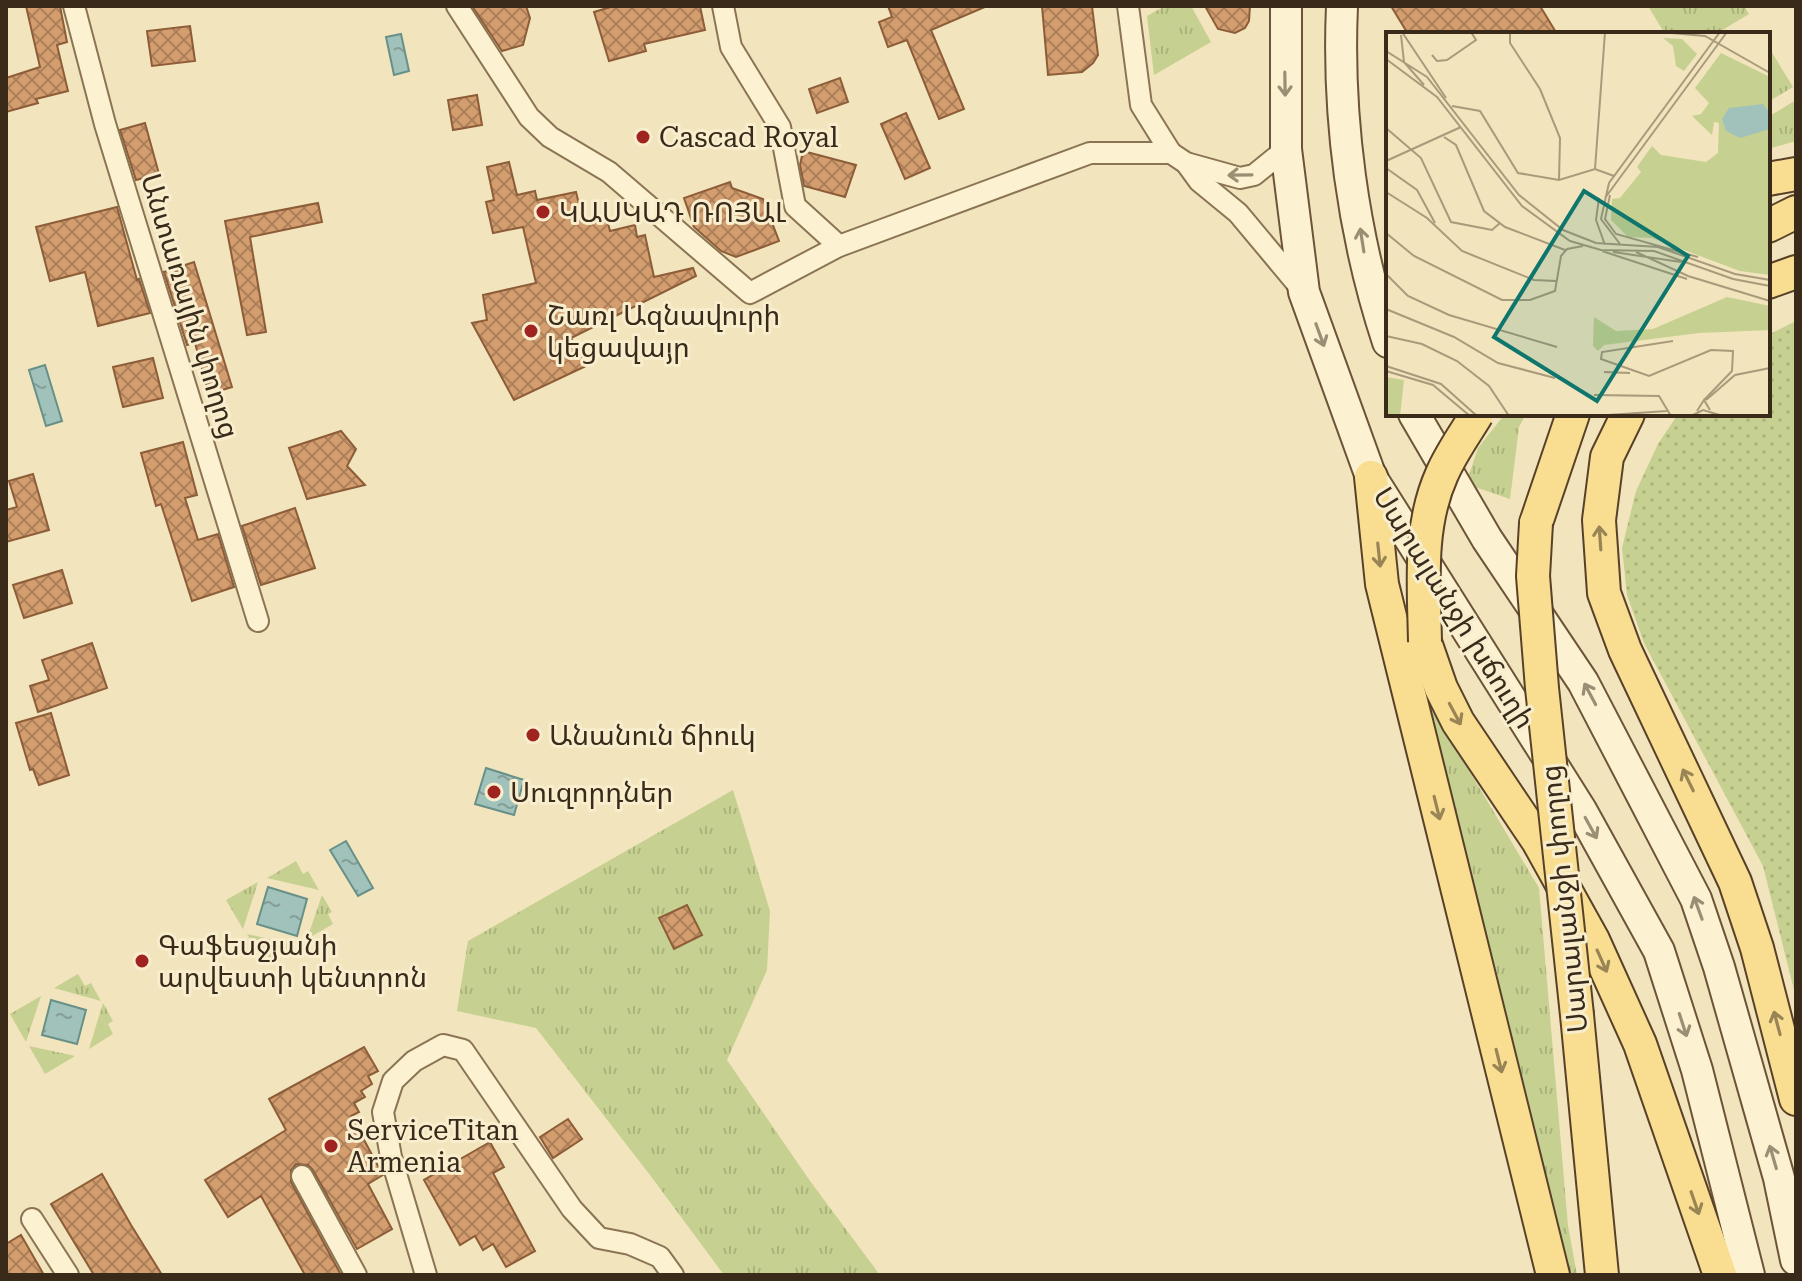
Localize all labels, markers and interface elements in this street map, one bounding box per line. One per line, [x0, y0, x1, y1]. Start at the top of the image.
inset map [1386, 32, 1770, 416]
one-way arrow [1277, 70, 1293, 97]
place label: Cascad Royal [659, 121, 839, 154]
marker: Cascad Royal [634, 128, 652, 146]
one-way arrow [1227, 168, 1253, 183]
street label: Անտառային փողոց [134, 170, 246, 442]
place label: ԿԱՍԿԱԴ ՌՈՅԱԼ [559, 196, 786, 229]
marker: ԿԱՍԿԱԴ ՌՈՅԱԼ [534, 203, 552, 221]
one-way arrow [1353, 228, 1368, 253]
place label: Շառլ Ազնավուրի կեցավայր [547, 299, 780, 364]
marker: Շառլ Ազնավուրի կեցավայր [522, 322, 540, 340]
one-way arrow [1313, 322, 1328, 347]
street label: Սարալանջի խճուղի [1366, 481, 1542, 735]
one-way arrow [1592, 525, 1607, 552]
one-way arrow [1372, 541, 1387, 568]
one-way arrow [1581, 682, 1597, 706]
one-way arrow [1447, 702, 1463, 725]
place label: Անանուն ճիուկ [549, 719, 756, 752]
marker: Անանուն ճիուկ [524, 726, 542, 744]
street label: Սարալանջի փողոց [1534, 763, 1594, 1035]
one-way arrow [1680, 768, 1695, 792]
place label: Սուզորդներ [510, 776, 673, 809]
marker: Սուզորդներ [485, 783, 503, 801]
one-way arrow [1431, 795, 1446, 820]
one-way arrow [1583, 816, 1599, 839]
one-way arrow [1690, 895, 1705, 920]
place label: Գաֆեսջյանի արվեստի կենտրոն [158, 929, 427, 994]
one-way arrow [1595, 949, 1610, 973]
marker: Գաֆեսջյանի արվեստի կենտրոն [133, 952, 151, 970]
one-way arrow [1769, 1011, 1784, 1036]
one-way arrow [1676, 1012, 1691, 1038]
one-way arrow [1493, 1047, 1508, 1073]
place label: ServiceTitan Armenia [347, 1114, 519, 1179]
marker: ServiceTitan Armenia [322, 1137, 340, 1155]
one-way arrow [1765, 1144, 1780, 1170]
one-way arrow [1689, 1191, 1704, 1216]

